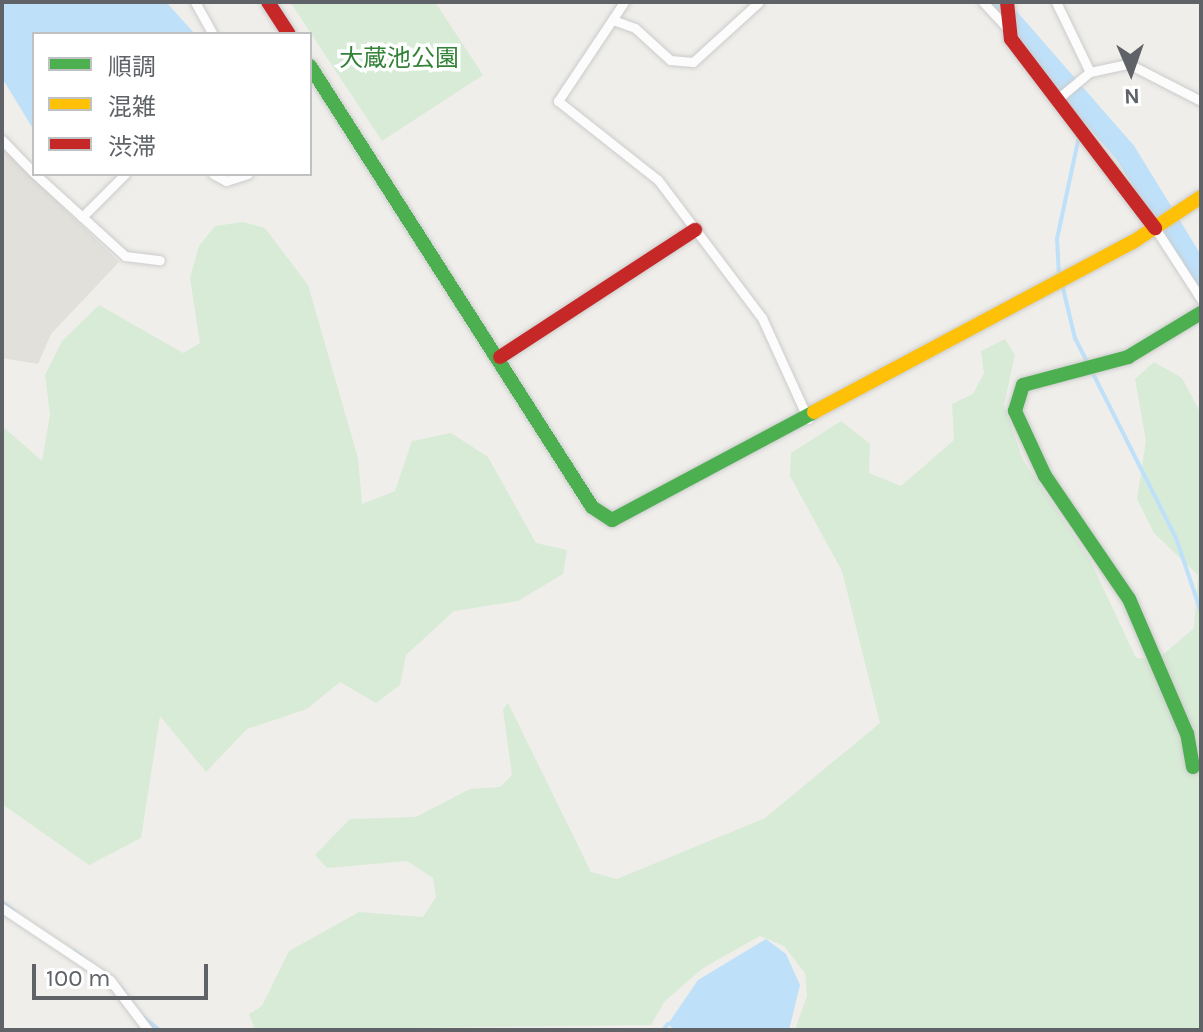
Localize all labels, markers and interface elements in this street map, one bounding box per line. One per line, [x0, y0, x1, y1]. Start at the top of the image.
legend [32, 32, 312, 176]
north arrow [1091, 32, 1171, 112]
park label: 大蔵池公園 [339, 45, 459, 73]
text: 順調 [108, 53, 156, 81]
text: N [1123, 83, 1140, 109]
text: 混雑 [108, 93, 156, 121]
text: 渋滞 [108, 133, 156, 161]
scale bar [36, 948, 212, 998]
text: 100 m [46, 964, 111, 992]

